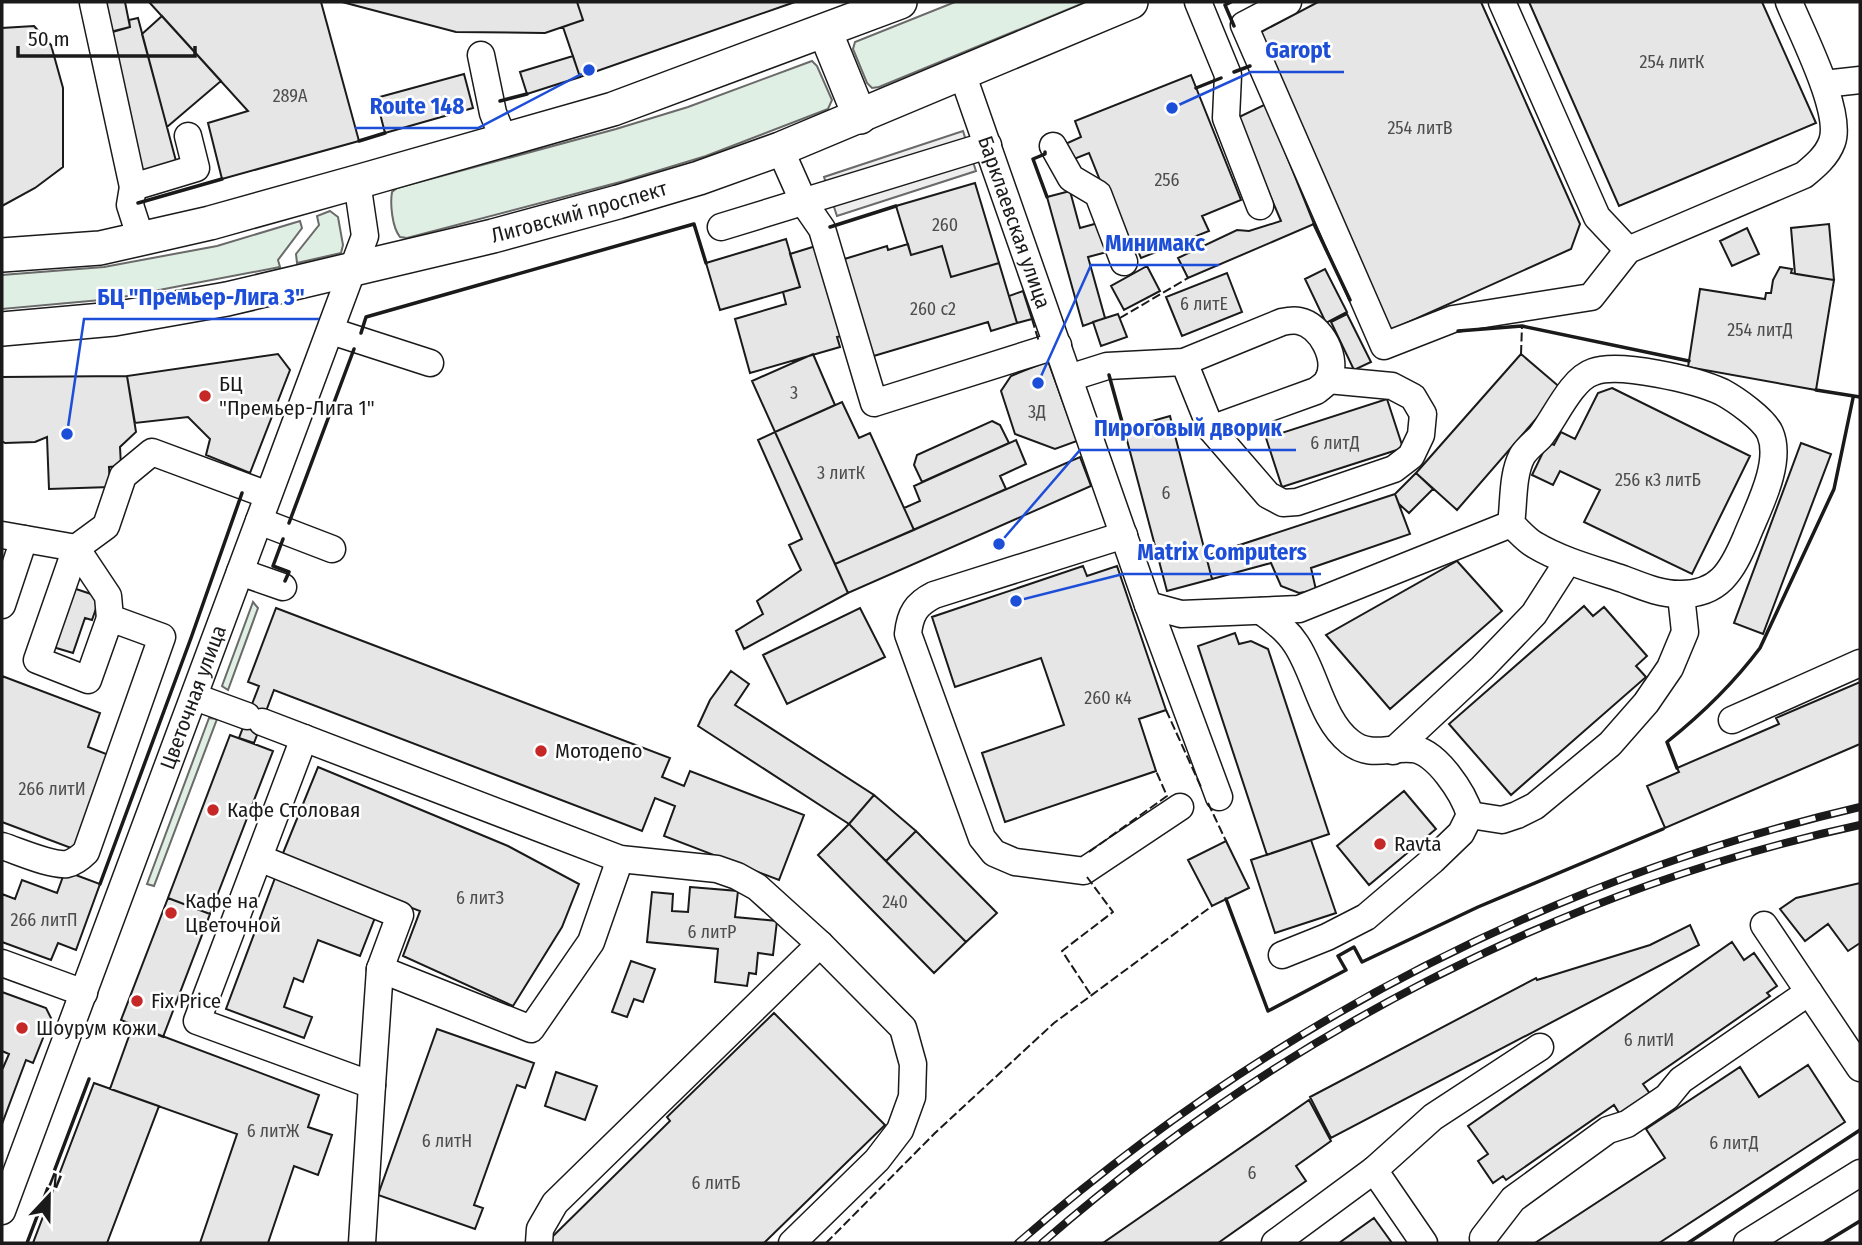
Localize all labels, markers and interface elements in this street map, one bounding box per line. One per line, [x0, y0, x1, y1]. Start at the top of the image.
scale bar [18, 14, 194, 58]
text: 50 m [28, 26, 70, 52]
callout: Garopt [1251, 28, 1344, 72]
text: Garopt [1265, 36, 1332, 64]
house number: 254 литК [1640, 51, 1705, 73]
callout: Route 148 [355, 84, 478, 128]
house number: 289А [273, 85, 308, 107]
text: Route 148 [370, 92, 464, 120]
house number: 254 литВ [1387, 117, 1453, 139]
street label: Барклаевская улица [972, 132, 1056, 312]
house number: 256 [1154, 169, 1180, 191]
street label: Лиговский проспект [488, 175, 671, 249]
house number: 260 [932, 214, 958, 236]
callout: Минимакс [1091, 221, 1219, 265]
text: Минимакс [1105, 229, 1205, 257]
callout: БЦ "Премьер-Лига 3" [84, 275, 319, 319]
text: БЦ "Премьер-Лига 3" [97, 283, 305, 311]
house number: 6 литЕ [1180, 293, 1228, 315]
house number: 260 с2 [910, 298, 956, 320]
house number: 254 литД [1727, 319, 1793, 341]
place label: БЦ "Премьер-Лига 1" [219, 371, 375, 421]
house number: 3 [790, 382, 798, 404]
marker: БЦ "Премьер-Лига 1" [197, 388, 213, 404]
house number: 3Д [1028, 401, 1046, 423]
callout: Пироговый дворик [1080, 406, 1296, 450]
text: Пироговый дворик [1094, 414, 1283, 442]
house number: 6 литД [1310, 432, 1360, 454]
house number: 3 литК [817, 462, 865, 484]
house number: 256 к3 литБ [1615, 469, 1701, 491]
house number: 6 [1162, 482, 1171, 504]
callout: Matrix Computers [1123, 530, 1321, 574]
text: Matrix Computers [1137, 538, 1307, 566]
street label: Цветочная улица [155, 622, 232, 773]
house number: 260 к4 [1084, 687, 1132, 709]
place label: Мотодепо [555, 738, 642, 764]
marker: Мотодепо [533, 743, 549, 759]
house number: 266 литИ [18, 778, 86, 800]
place label: Кафе Столовая [227, 797, 360, 823]
marker: Кафе Столовая [205, 802, 221, 818]
place label: Ravta [1394, 831, 1442, 857]
marker: Ravta [1372, 836, 1388, 852]
house number: 6 литЗ [456, 887, 504, 909]
place label: Кафе на Цветочной [185, 888, 281, 938]
house number: 240 [882, 891, 908, 913]
marker: Кафе на Цветочной [163, 905, 179, 921]
house number: 266 литП [10, 909, 78, 931]
house number: 6 литР [688, 921, 736, 943]
place label: Fix Price [151, 988, 221, 1014]
marker: Fix Price [129, 993, 145, 1009]
place label: Шоурум кожи [36, 1015, 157, 1041]
marker: Шоурум кожи [14, 1020, 30, 1036]
house number: 6 литИ [1624, 1029, 1674, 1051]
house number: 6 литЖ [247, 1120, 300, 1142]
house number: 6 литН [422, 1130, 472, 1152]
house number: 6 литД [1709, 1132, 1759, 1154]
north arrow [14, 1161, 84, 1231]
house number: 6 [1248, 1162, 1257, 1184]
text: N [46, 1168, 65, 1193]
house number: 6 литБ [692, 1172, 740, 1194]

